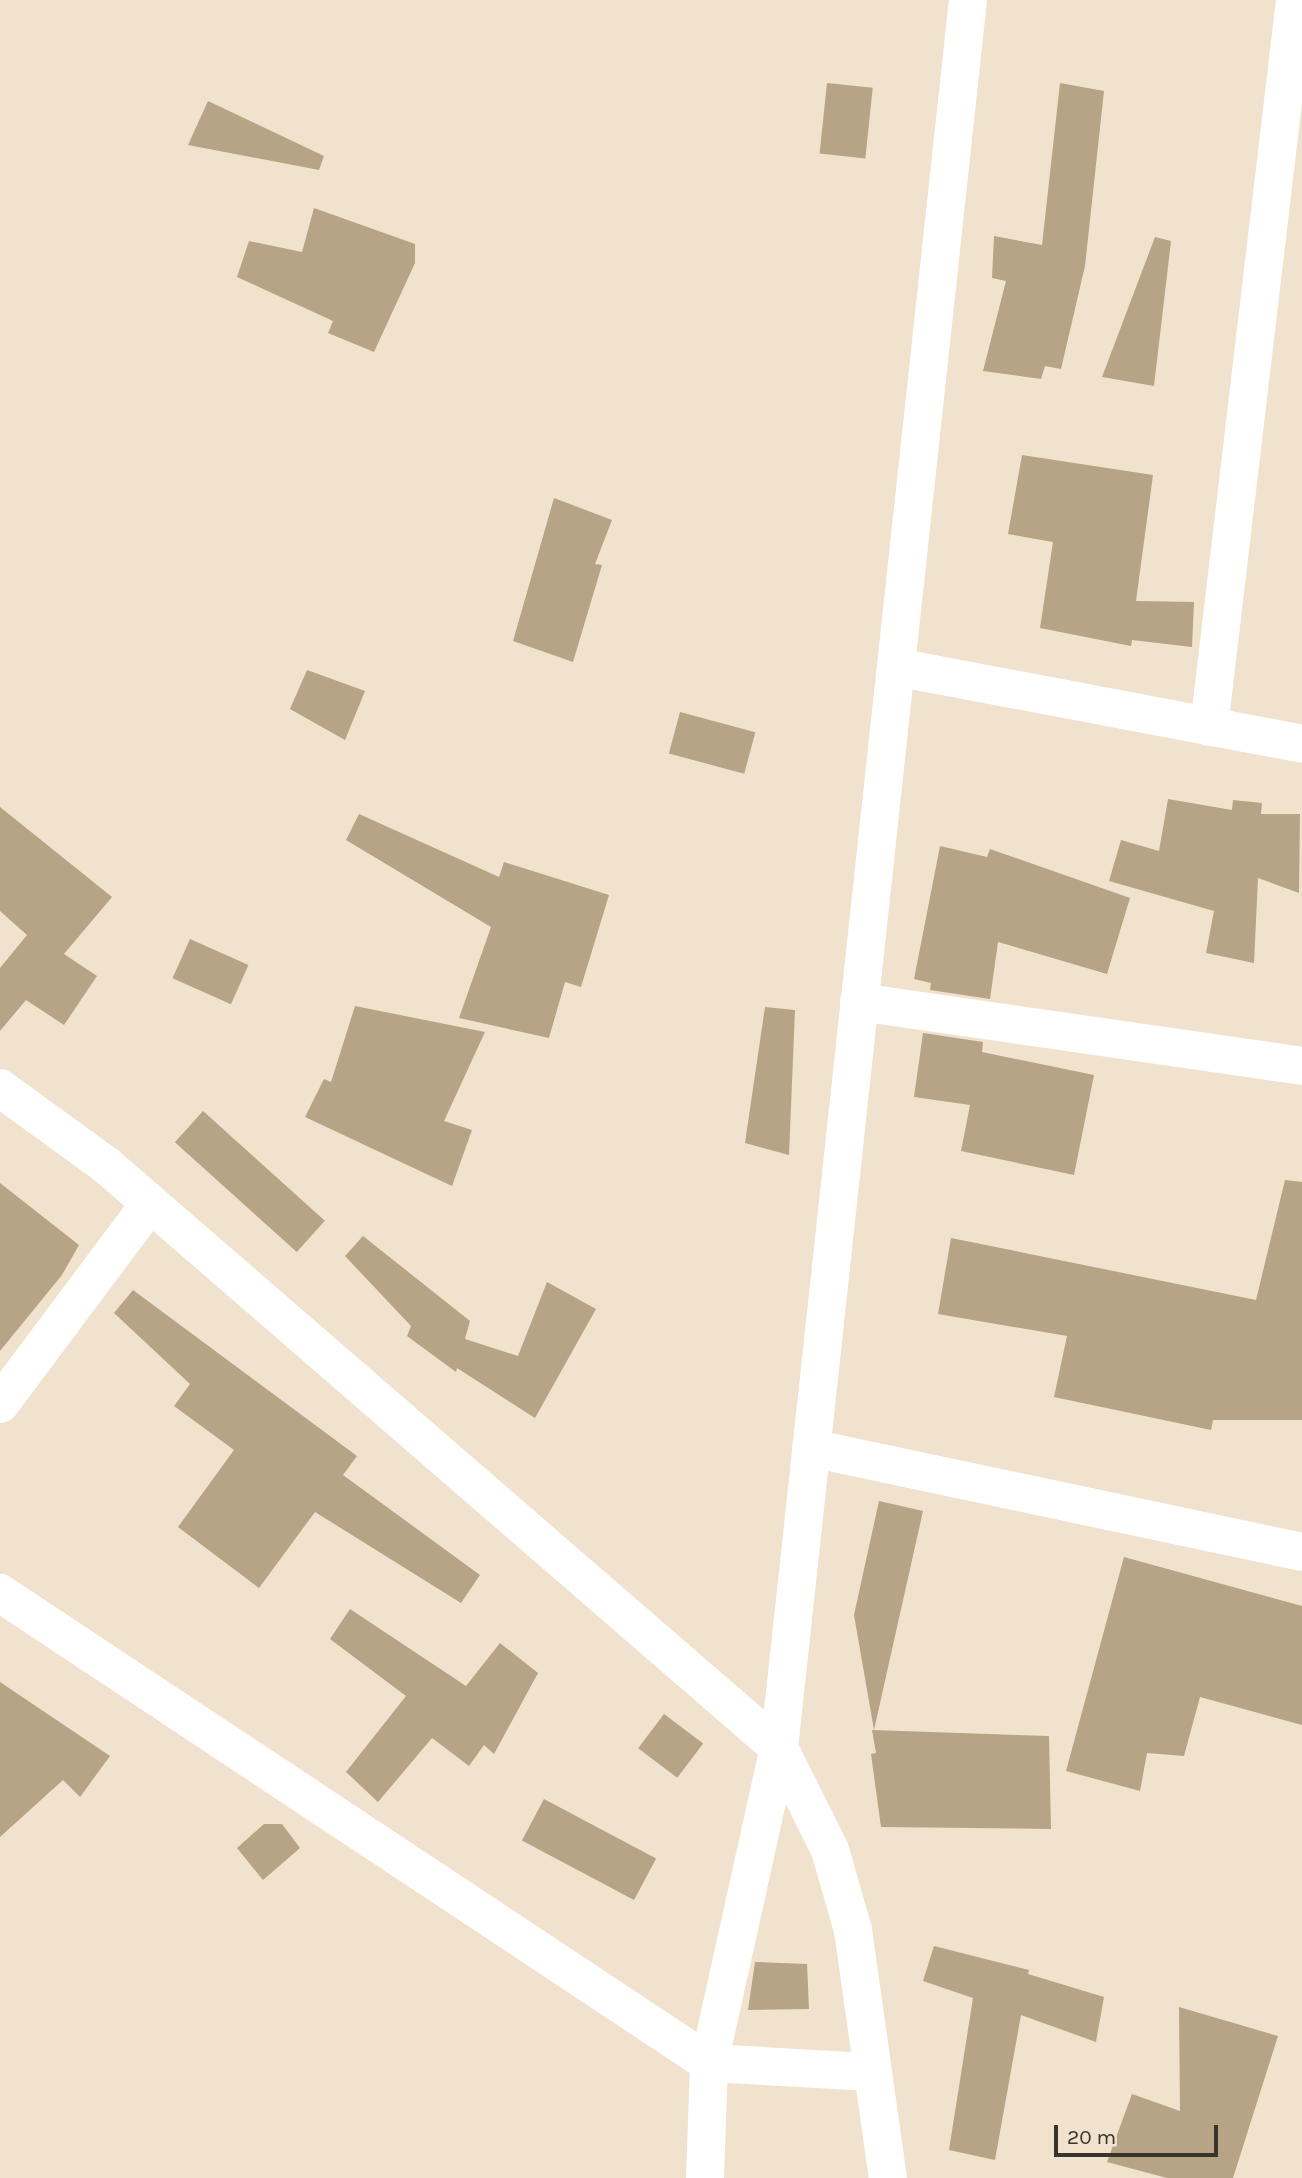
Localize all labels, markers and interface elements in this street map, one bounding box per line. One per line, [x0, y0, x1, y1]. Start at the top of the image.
scale bar [1057, 2112, 1222, 2156]
text: 20 m [1067, 2125, 1116, 2149]

